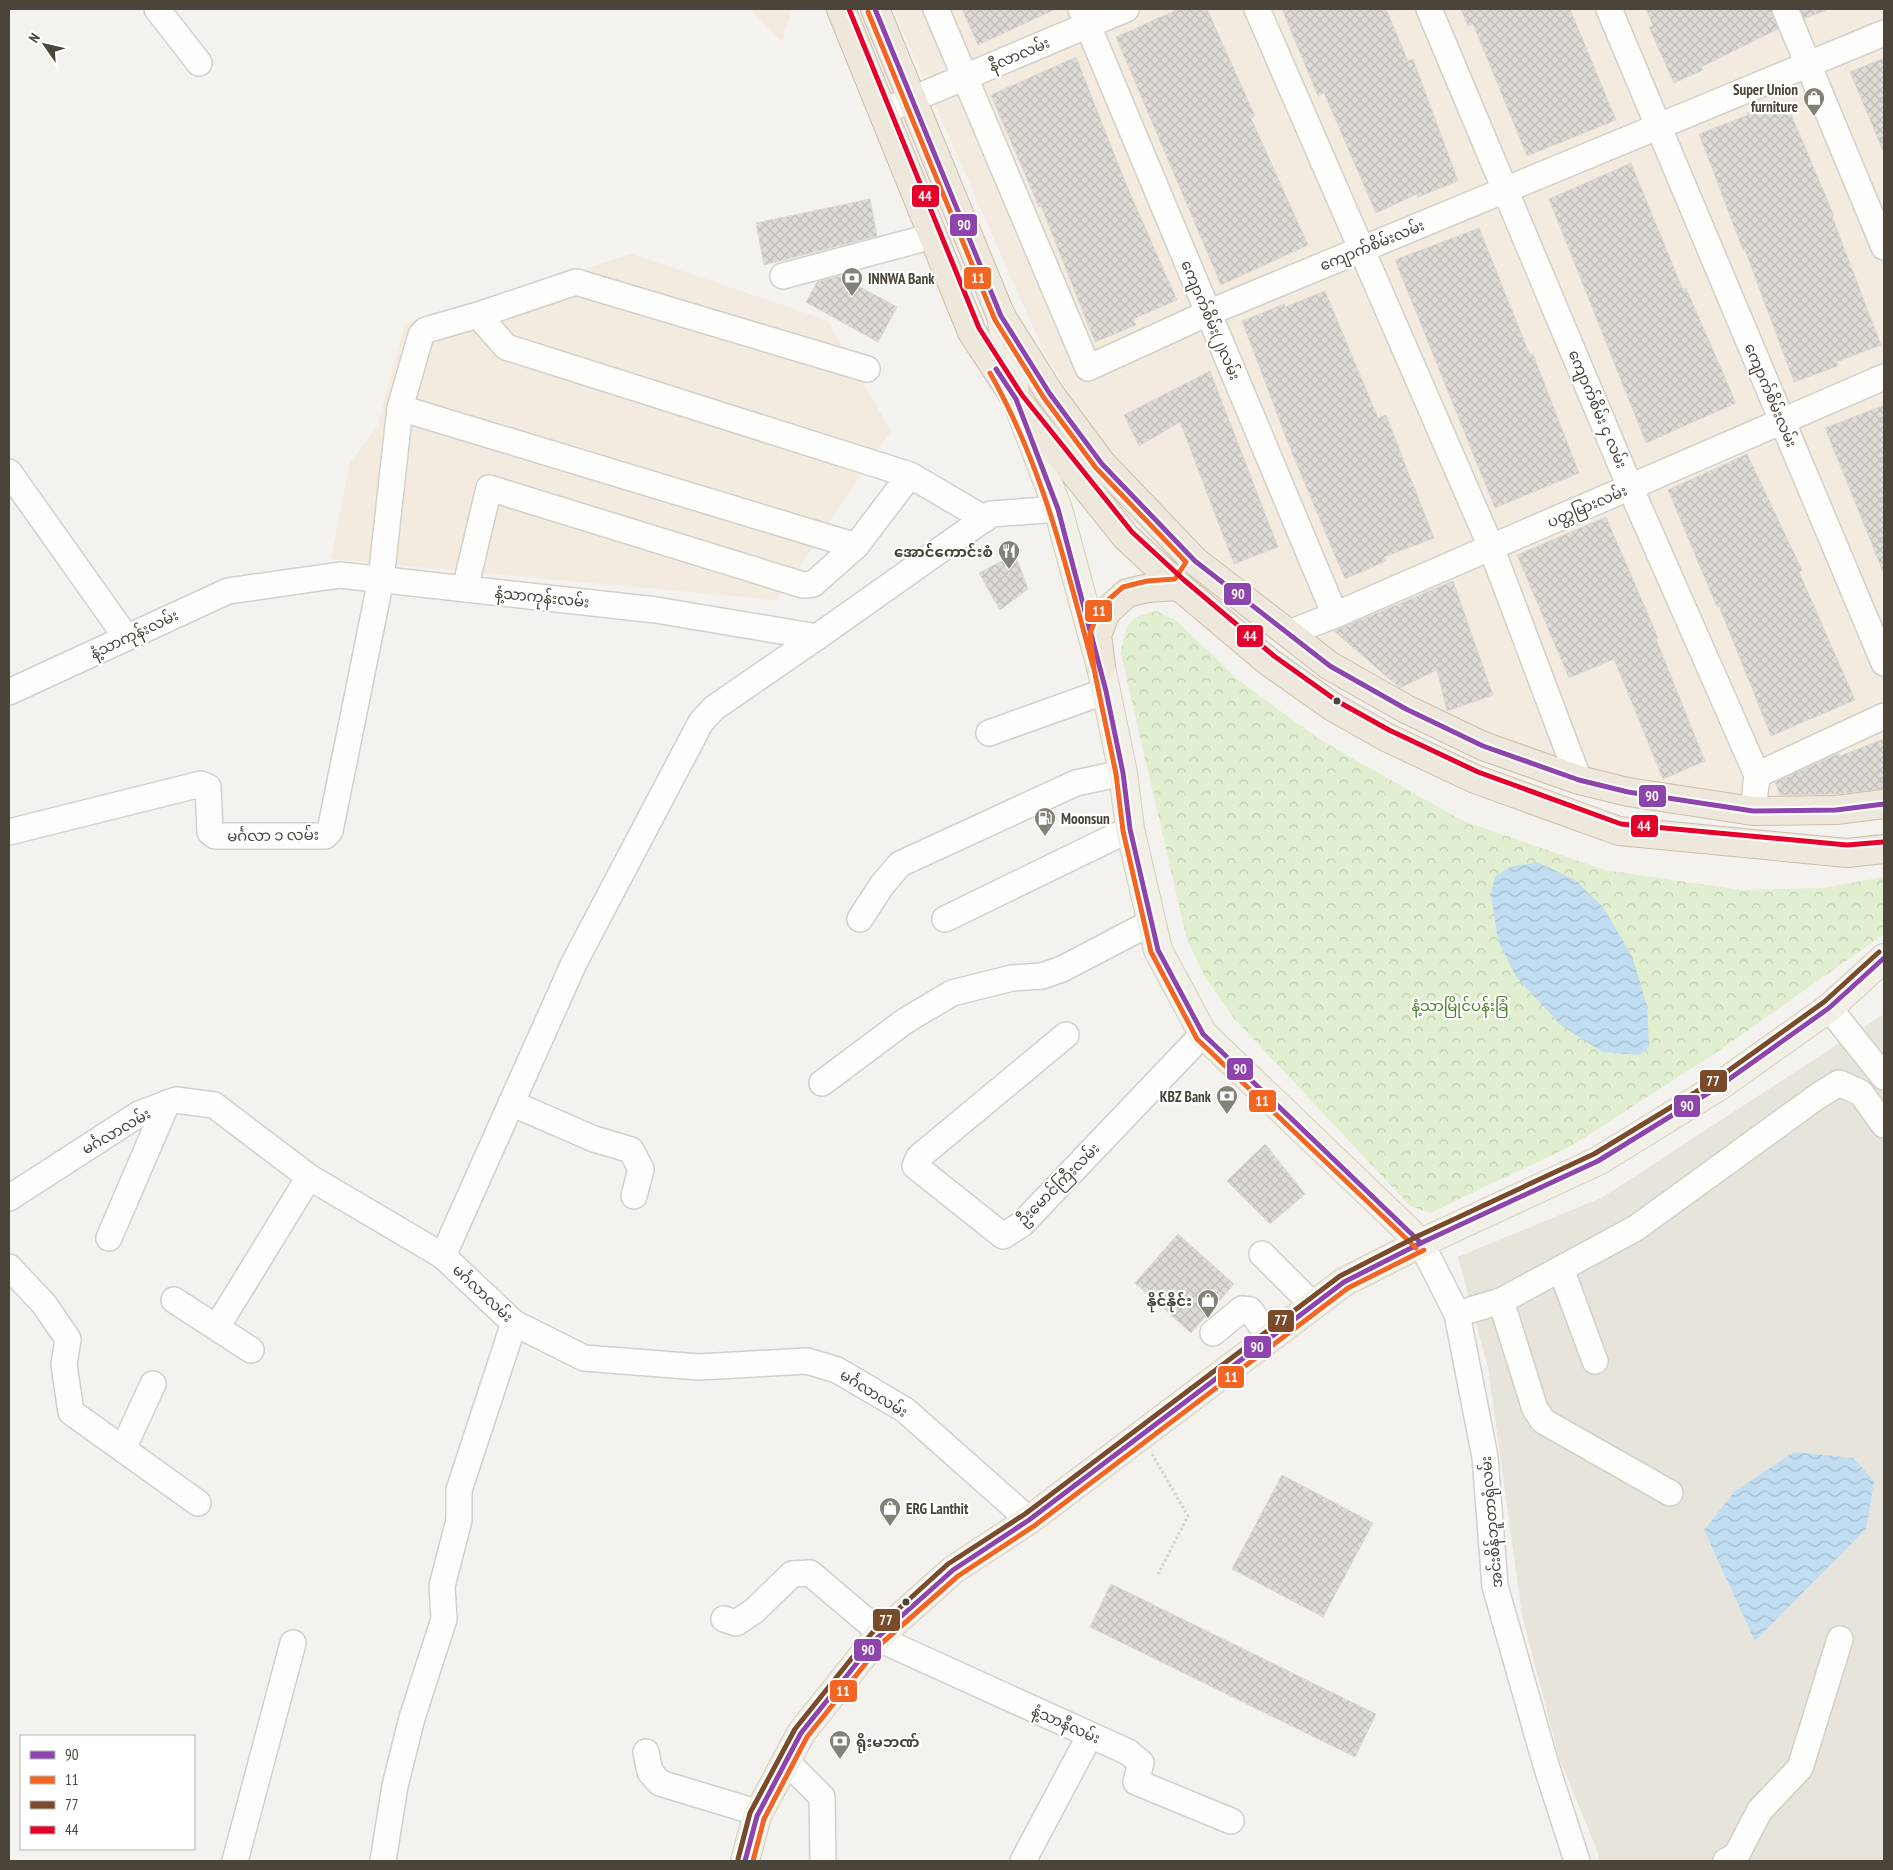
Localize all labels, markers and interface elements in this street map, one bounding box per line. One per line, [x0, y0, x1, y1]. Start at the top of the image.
north arrow [20, 20, 70, 70]
text: N [25, 30, 44, 46]
street label: နီလာလမ်း [986, 33, 1054, 78]
place label: Super Union furniture [1733, 80, 1798, 116]
shop icon: Super Union furniture [1802, 86, 1826, 117]
line badge: 44 [911, 184, 940, 208]
text: 44 [918, 187, 932, 205]
line badge: 90 [949, 213, 978, 237]
street label: ကျောက်စိမ်းလမ်း [1317, 215, 1428, 277]
text: 90 [957, 216, 971, 234]
street label: ကျောက်စိမ်း(၂)လမ်း [1174, 257, 1245, 384]
bank icon: INNWA Bank [840, 266, 864, 297]
line badge: 11 [963, 266, 992, 290]
place label: INNWA Bank [868, 269, 935, 288]
text: 11 [971, 269, 985, 287]
street label: ကျောက်စိမ်းလမ်း [1738, 340, 1801, 451]
street label: ကျောက်စိမ်း ၄ လမ်း [1562, 347, 1632, 472]
street label: ပတ္တမြားလမ်း [1544, 481, 1631, 534]
restaurant icon: အောင်ကောင်းစံ [997, 539, 1021, 570]
place label: အောင်ကောင်းစံ [894, 542, 993, 561]
line badge: 90 [1223, 582, 1252, 606]
street label: နံ့သာကုန်းလမ်း [493, 583, 590, 614]
text: 90 [1231, 585, 1245, 603]
line badge: 11 [1084, 599, 1113, 623]
text: 11 [1092, 602, 1106, 620]
street label: နံ့သာကုန်းလမ်း [87, 605, 182, 665]
line badge: 44 [1236, 624, 1264, 648]
text: 44 [1243, 627, 1257, 645]
unlabelled marker [1332, 696, 1342, 706]
line badge: 90 [1638, 784, 1667, 808]
text: 90 [1645, 787, 1659, 805]
fuel station icon: Moonsun [1033, 806, 1057, 837]
place label: Moonsun [1061, 809, 1110, 828]
line badge: 44 [1630, 814, 1659, 838]
text: 44 [1637, 817, 1651, 835]
street label: မင်္ဂလာ ၁ လမ်း [227, 825, 319, 845]
park label: နံ့သာမြိုင်ပန်းခြံ [1412, 996, 1508, 1018]
line badge: 90 [1226, 1057, 1254, 1081]
text: 90 [1233, 1060, 1247, 1078]
line badge: 77 [1699, 1069, 1728, 1093]
text: 77 [1706, 1072, 1720, 1090]
bank icon: KBZ Bank [1215, 1084, 1239, 1115]
place label: KBZ Bank [1160, 1087, 1212, 1106]
line badge: 11 [1248, 1089, 1277, 1113]
text: 11 [1255, 1092, 1269, 1110]
line badge: 90 [1673, 1094, 1701, 1118]
text: 90 [1680, 1097, 1694, 1115]
street label: မင်္ဂလာလမ်း [78, 1104, 154, 1158]
street label: ဦးမောင်ကြီးလမ်း [1013, 1139, 1105, 1231]
street label: မင်္ဂလာလမ်း [449, 1260, 517, 1326]
shop icon: နိုင်နိုင်း [1196, 1288, 1220, 1319]
place label: နိုင်နိုင်း [1147, 1291, 1192, 1313]
line badge: 77 [1267, 1309, 1295, 1333]
text: 77 [1274, 1311, 1288, 1329]
line badge: 90 [1243, 1335, 1272, 1359]
text: 90 [1250, 1338, 1264, 1356]
street label: မင်္ဂလာလမ်း [837, 1365, 911, 1421]
line badge: 11 [1217, 1365, 1245, 1389]
text: 11 [1224, 1368, 1238, 1386]
street label: အင်းစိန်ဘူတာရုံလမ်း [1476, 1455, 1509, 1589]
shop icon: ERG Lanthit [878, 1496, 902, 1527]
place label: ERG Lanthit [906, 1499, 969, 1518]
unlabelled marker [901, 1597, 911, 1607]
line badge: 77 [872, 1608, 901, 1632]
text: 77 [879, 1611, 893, 1629]
line badge: 90 [853, 1638, 882, 1662]
text: 90 [861, 1641, 875, 1659]
line badge: 11 [829, 1679, 858, 1703]
text: 11 [836, 1682, 850, 1700]
street label: နံ့သာနီလမ်း [1028, 1700, 1103, 1750]
bank icon: ရိုးမဘဏ် [828, 1729, 852, 1760]
place label: ရိုးမဘဏ် [856, 1732, 920, 1754]
legend [20, 1735, 195, 1850]
text: 90 [65, 1745, 79, 1764]
text: 11 [65, 1770, 79, 1789]
text: 77 [65, 1795, 79, 1814]
text: 44 [65, 1820, 79, 1839]

